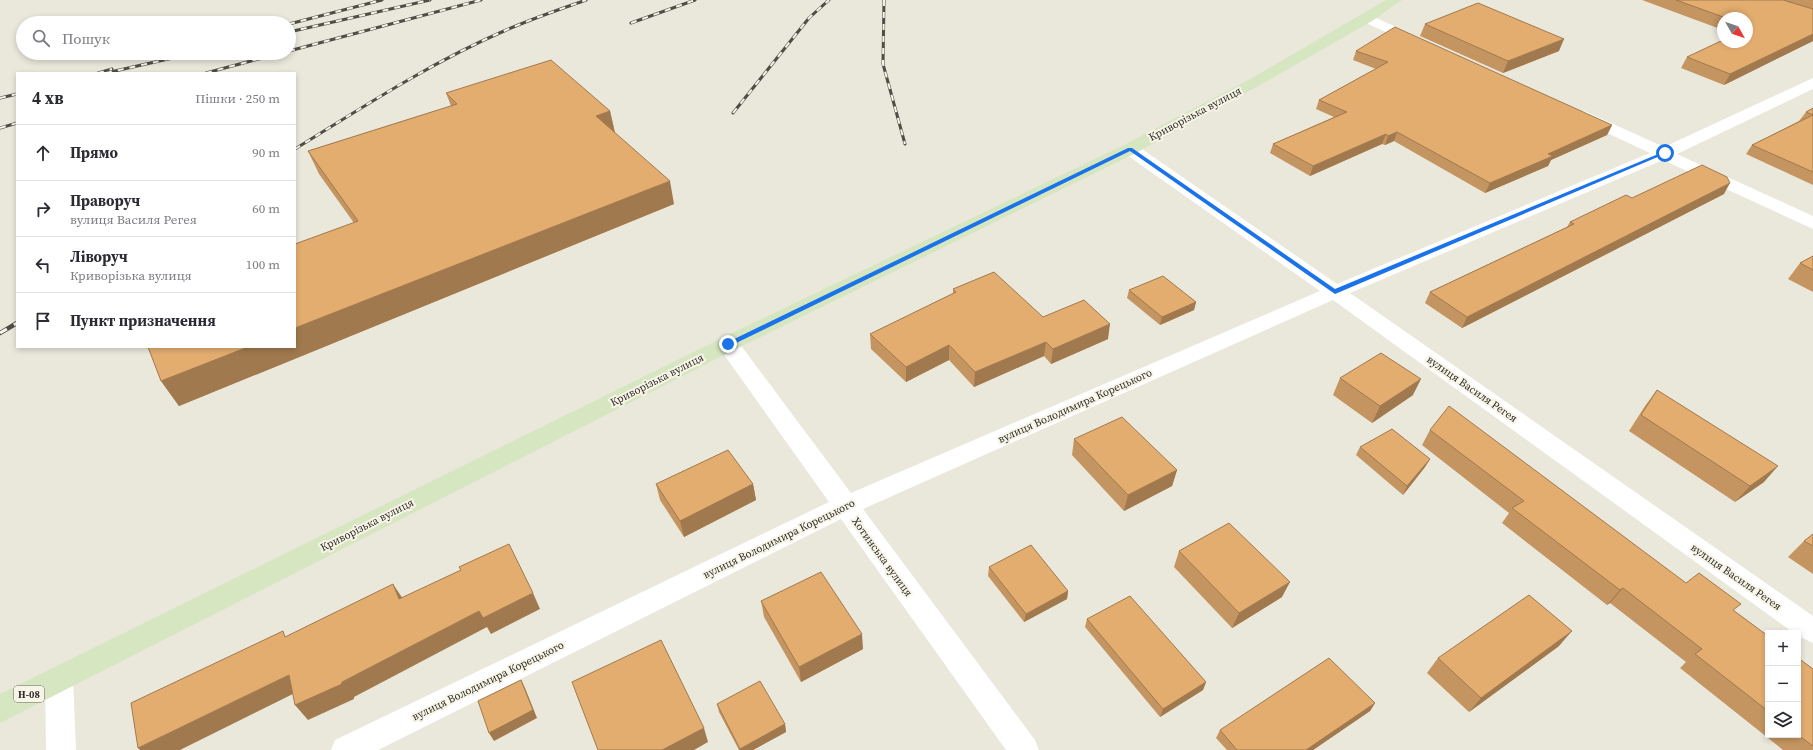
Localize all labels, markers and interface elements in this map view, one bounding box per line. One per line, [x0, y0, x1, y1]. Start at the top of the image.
north arrow [1717, 12, 1753, 48]
search box [16, 16, 296, 60]
icon: search [30, 27, 52, 49]
text: Пошук [62, 28, 110, 49]
street label: Криворізька вулиця [1146, 83, 1244, 145]
text: 4 хв [32, 86, 64, 110]
text: Пішки · 250 m [195, 90, 280, 107]
icon: ahead [32, 142, 54, 164]
text: Прямо [70, 142, 118, 163]
text: 90 m [252, 144, 280, 161]
route start [1656, 144, 1674, 162]
text: Праворуч [70, 190, 140, 211]
icon: right [32, 198, 54, 220]
text: 60 m [252, 200, 280, 217]
text: вулиця Василя Регея [70, 211, 197, 228]
text: Ліворуч [70, 246, 128, 267]
icon: left [32, 254, 54, 276]
text: 100 m [246, 256, 280, 273]
text: Криворізька вулиця [70, 267, 192, 284]
icon: arrive [32, 310, 54, 332]
text: Пункт призначення [70, 310, 216, 331]
route end [719, 335, 737, 353]
street label: Криворізька вулиця [608, 350, 706, 410]
street label: вулиця Василя Регея [1424, 352, 1520, 426]
street label: вулиця Володимира Корецького [995, 365, 1155, 447]
street label: Криворізька вулиця [318, 495, 416, 555]
street label: вулиця Володимира Корецького [700, 496, 858, 582]
street label: Хотинська вулиця [848, 514, 916, 600]
street label: вулиця Василя Регея [1688, 540, 1784, 614]
map controls [1765, 630, 1801, 738]
button: + [1765, 630, 1801, 666]
street label: вулиця Володимира Корецького [409, 638, 567, 724]
button: − [1765, 666, 1801, 702]
road number: Н-08 [14, 686, 44, 702]
button: layers [1765, 702, 1801, 738]

